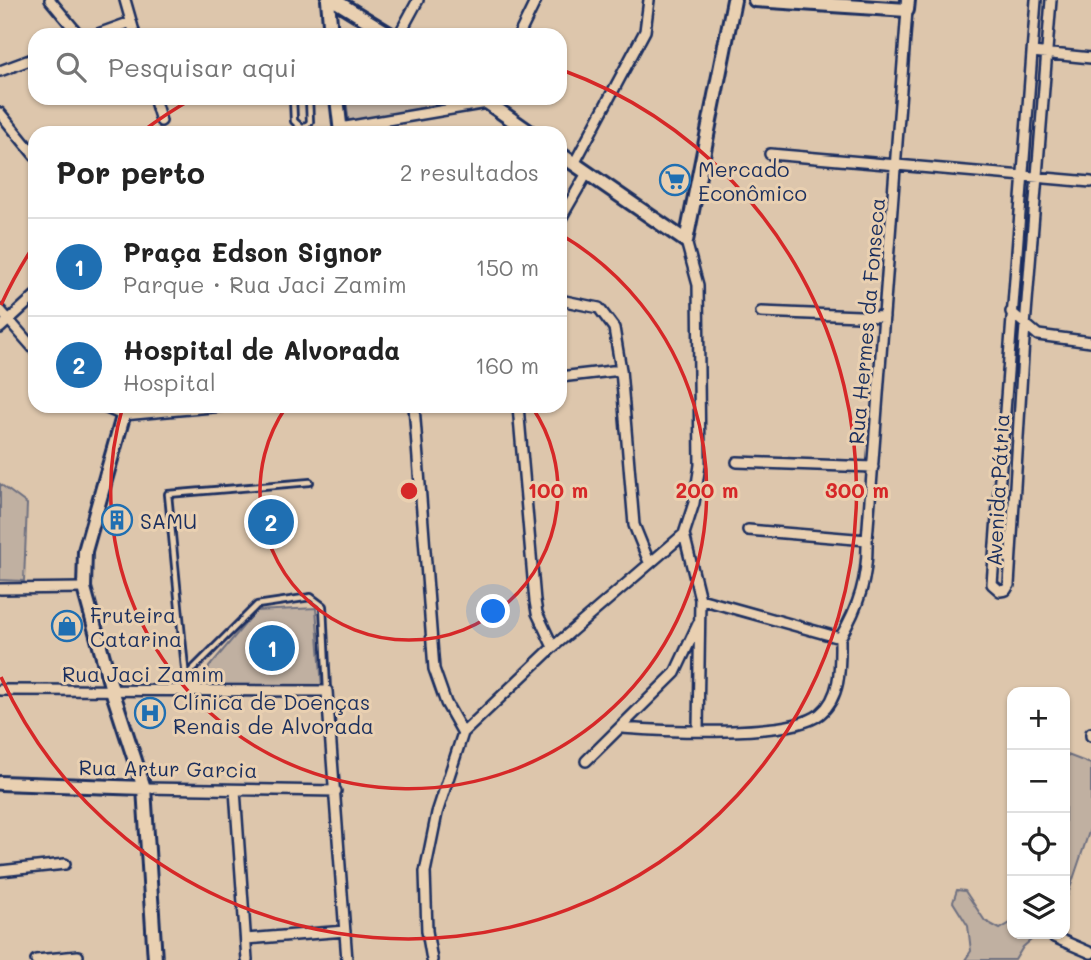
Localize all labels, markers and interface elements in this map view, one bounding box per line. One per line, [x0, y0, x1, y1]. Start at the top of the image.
search box [28, 28, 567, 105]
icon: search [52, 48, 90, 86]
text: Pesquisar aqui [108, 50, 297, 84]
text: Por perto [56, 152, 205, 192]
place label: Mercado Econômico [698, 155, 807, 206]
text: 2 resultados [400, 157, 539, 187]
supermarket icon: Mercado Econômico [658, 163, 692, 197]
street label: Rua Hermes da Fonseca [842, 197, 890, 445]
text: Praça Edson Signor [123, 235, 382, 269]
text: 1 [74, 252, 84, 282]
text: 150 m [475, 252, 539, 282]
text: Parque · Rua Jaci Zamim [123, 269, 407, 299]
text: Hospital de Alvorada [123, 333, 400, 367]
text: 2 [73, 350, 85, 380]
text: 160 m [475, 350, 539, 380]
text: Hospital [123, 367, 216, 397]
street label: Avenida Pátria [980, 413, 1014, 567]
text: 100 m [528, 476, 588, 503]
text: 200 m [676, 476, 738, 503]
text: 300 m [825, 476, 889, 503]
centre of rings [397, 479, 421, 503]
pin: 2 [248, 496, 294, 548]
building icon: SAMU [100, 503, 134, 537]
place label: SAMU [140, 507, 197, 534]
your location [476, 594, 510, 628]
place label: Fruteira Catarina [90, 601, 182, 652]
shop icon: Fruteira Catarina [50, 609, 84, 643]
pin: 1 [249, 622, 295, 674]
street label: Rua Jaci Zamim [62, 660, 224, 687]
map controls [1007, 687, 1070, 939]
button: + [1007, 687, 1070, 750]
place label: Clínica de Doenças Renais de Alvorada [173, 688, 374, 739]
hospital icon: Clínica de Doenças Renais de Alvorada [133, 696, 167, 730]
button: − [1007, 750, 1070, 813]
street label: Rua Artur Garcia [78, 753, 258, 783]
button: locate [1007, 813, 1070, 876]
button: layers [1007, 876, 1070, 939]

